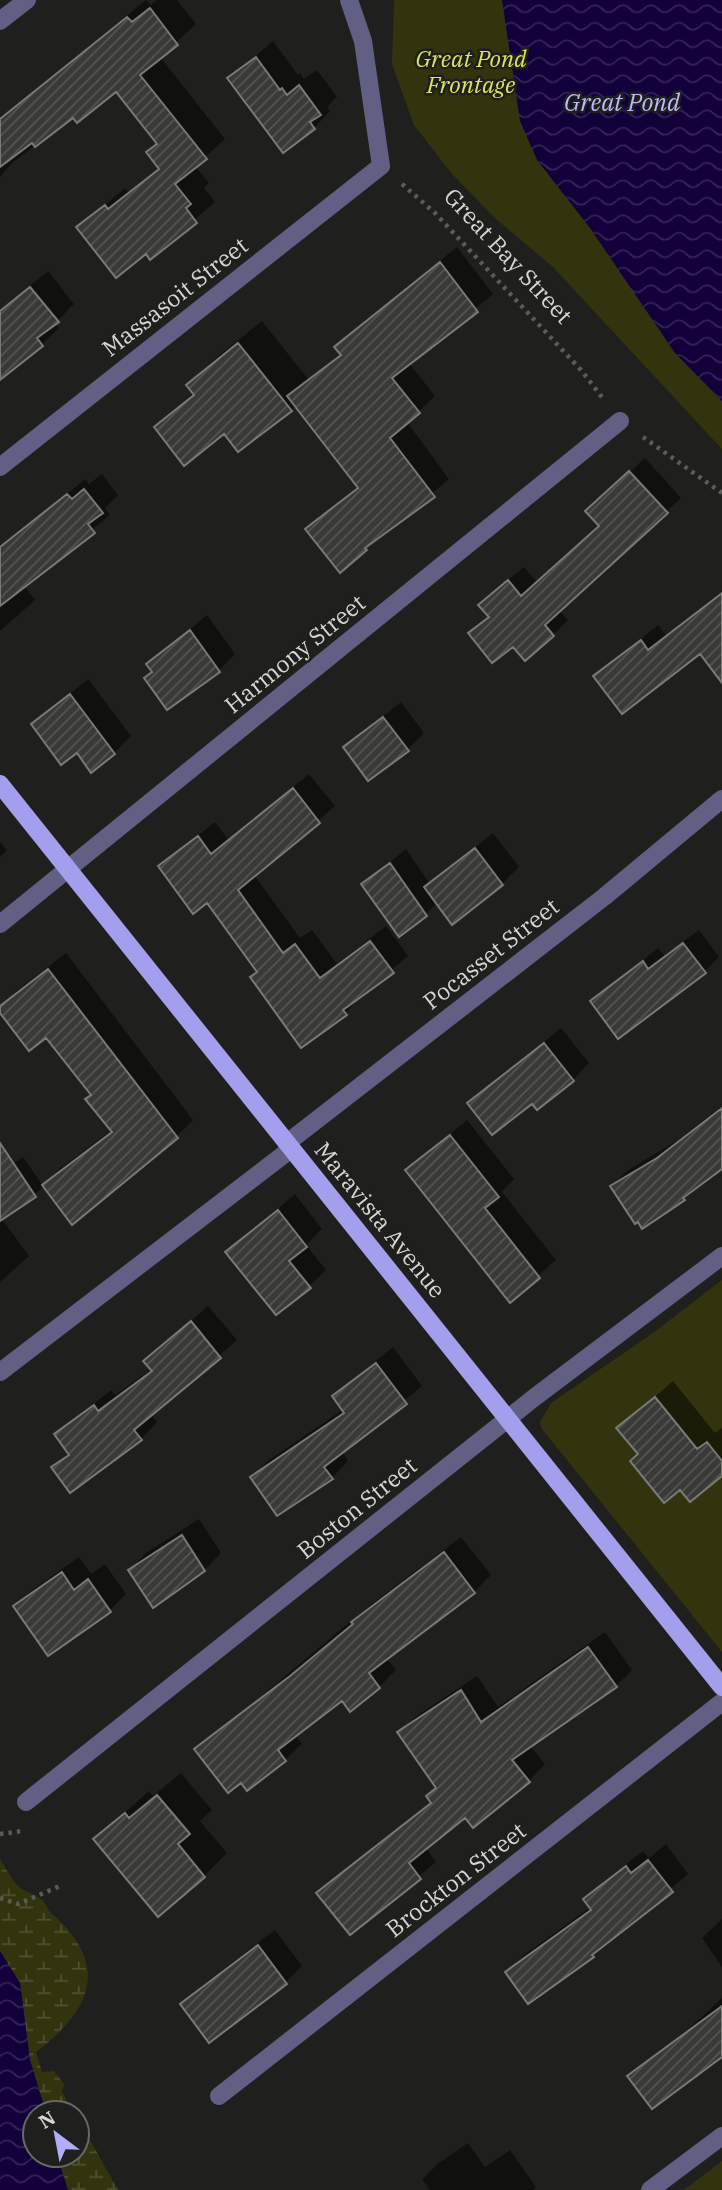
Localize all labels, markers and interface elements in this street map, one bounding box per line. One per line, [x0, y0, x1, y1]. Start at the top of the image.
park label: Great Pond Frontage [415, 43, 527, 99]
water label: Great Pond [564, 86, 681, 118]
street label: Great Bay Street [438, 181, 579, 330]
street label: Massasoit Street [95, 230, 253, 363]
street label: Harmony Street [218, 587, 371, 719]
street label: Pocasset Street [416, 891, 564, 1016]
street label: Maravista Avenue [309, 1135, 453, 1304]
street label: Boston Street [291, 1450, 422, 1565]
street label: Brockton Street [379, 1815, 531, 1943]
north arrow [21, 2099, 91, 2169]
text: N [34, 2105, 60, 2134]

